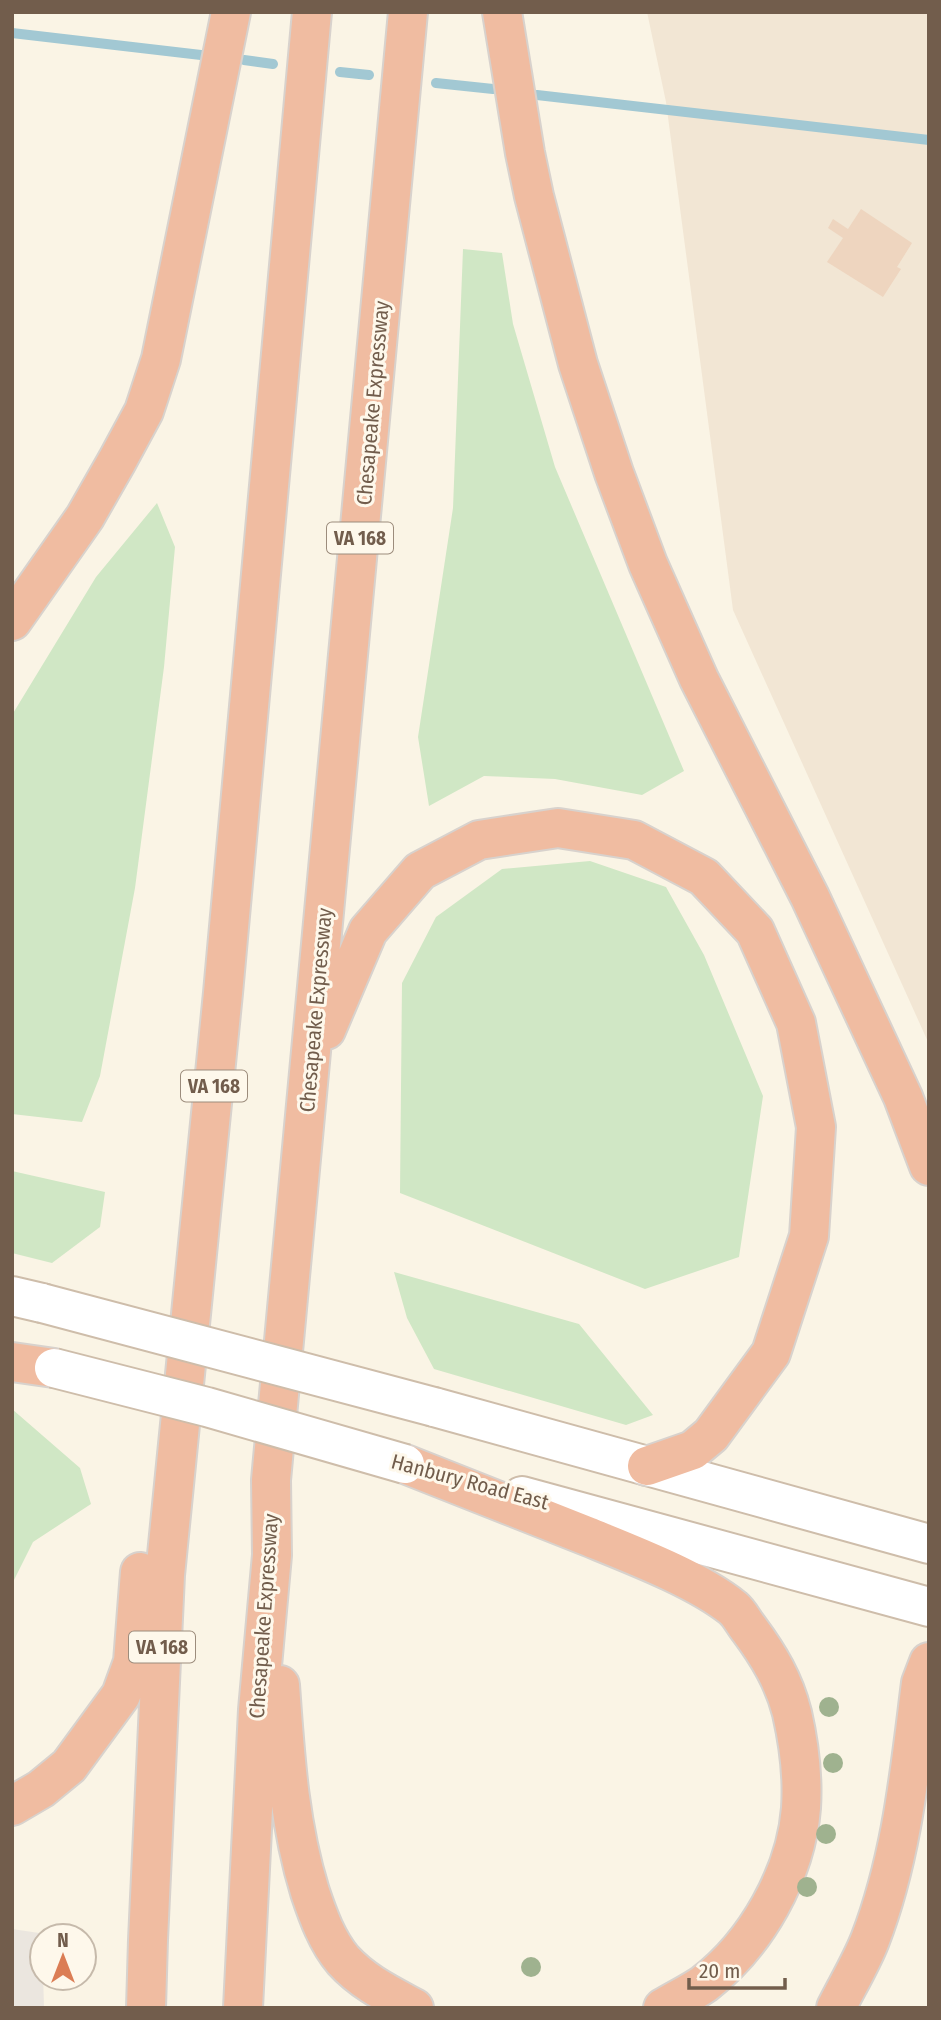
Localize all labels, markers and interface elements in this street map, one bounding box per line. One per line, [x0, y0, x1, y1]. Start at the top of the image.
street label: Chesapeake Expressway [351, 299, 395, 506]
road number: VA 168 [327, 523, 393, 554]
street label: Chesapeake Expressway [294, 906, 338, 1113]
road number: VA 168 [181, 1070, 247, 1102]
street label: Hanbury Road East [388, 1448, 552, 1516]
street label: Chesapeake Expressway [244, 1512, 284, 1719]
road number: VA 168 [129, 1632, 195, 1662]
north arrow [28, 1922, 98, 1992]
text: N [57, 1929, 69, 1952]
scale bar [689, 1946, 785, 1990]
text: 20 m [699, 1958, 740, 1984]

